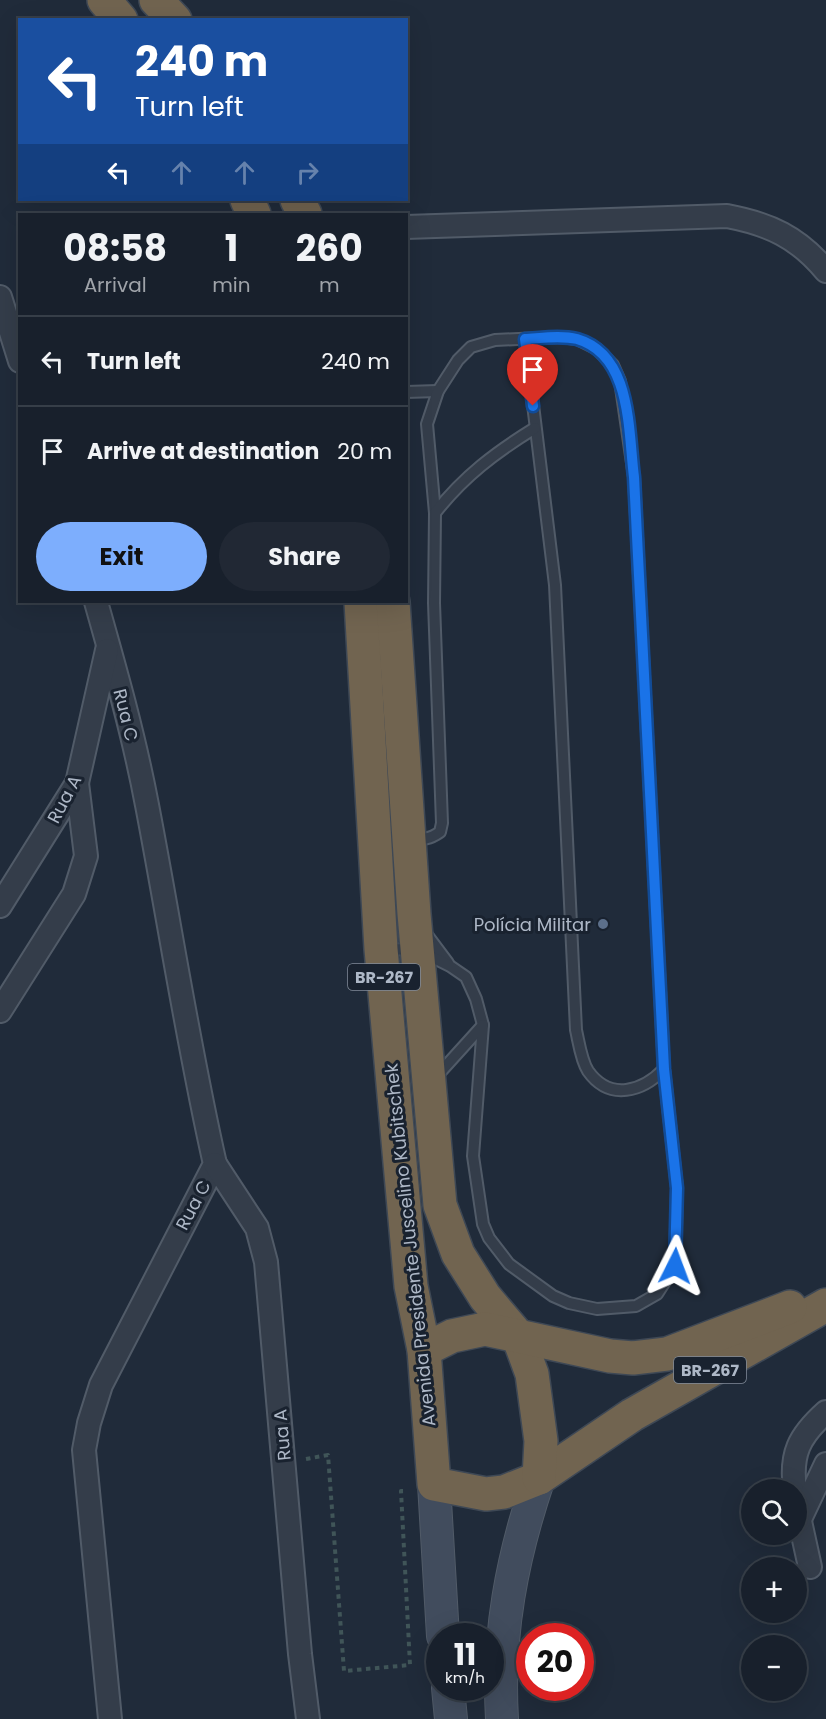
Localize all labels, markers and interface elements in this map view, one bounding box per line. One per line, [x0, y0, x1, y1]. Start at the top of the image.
text: 240 m [135, 32, 268, 91]
icon: left [36, 42, 114, 120]
text: Turn left [135, 88, 244, 125]
icon: left [102, 156, 135, 189]
icon: ahead [165, 156, 198, 189]
icon: ahead [228, 156, 261, 189]
icon: right [291, 156, 324, 189]
text: 08:58 [63, 223, 167, 274]
text: 1 [225, 223, 238, 274]
text: 260 [296, 223, 363, 274]
text: Arrival [84, 271, 147, 299]
text: min [212, 271, 251, 299]
text: m [319, 271, 340, 299]
pin [507, 344, 558, 406]
icon: left [36, 345, 69, 378]
text: Turn left [87, 346, 181, 377]
text: 240 m [321, 346, 390, 377]
icon: arrive [516, 353, 549, 386]
icon: arrive [36, 435, 69, 468]
text: Arrive at destination [87, 436, 319, 467]
text: 20 m [337, 436, 392, 467]
button: Exit [36, 522, 207, 591]
button: Share [219, 522, 390, 591]
street label: Rua C [107, 686, 145, 744]
street label: Rua A [41, 770, 87, 828]
place label: Polícia Militar [474, 912, 591, 937]
marker: Polícia Militar [596, 917, 610, 931]
road number: BR-267 [348, 964, 420, 990]
street label: Avenida Presidente Juscelino Kubitschek [378, 1062, 442, 1428]
street label: Rua C [169, 1176, 217, 1234]
position arrow [643, 1234, 707, 1298]
road number: BR-267 [674, 1357, 746, 1383]
street label: Rua A [267, 1408, 297, 1462]
map controls [741, 1479, 807, 1701]
button: search [741, 1479, 807, 1545]
button: + [741, 1557, 807, 1623]
speed limit sign: 20 [516, 1623, 594, 1701]
text: 11 [454, 1633, 476, 1676]
button: − [741, 1635, 807, 1701]
text: km/h [445, 1667, 485, 1688]

